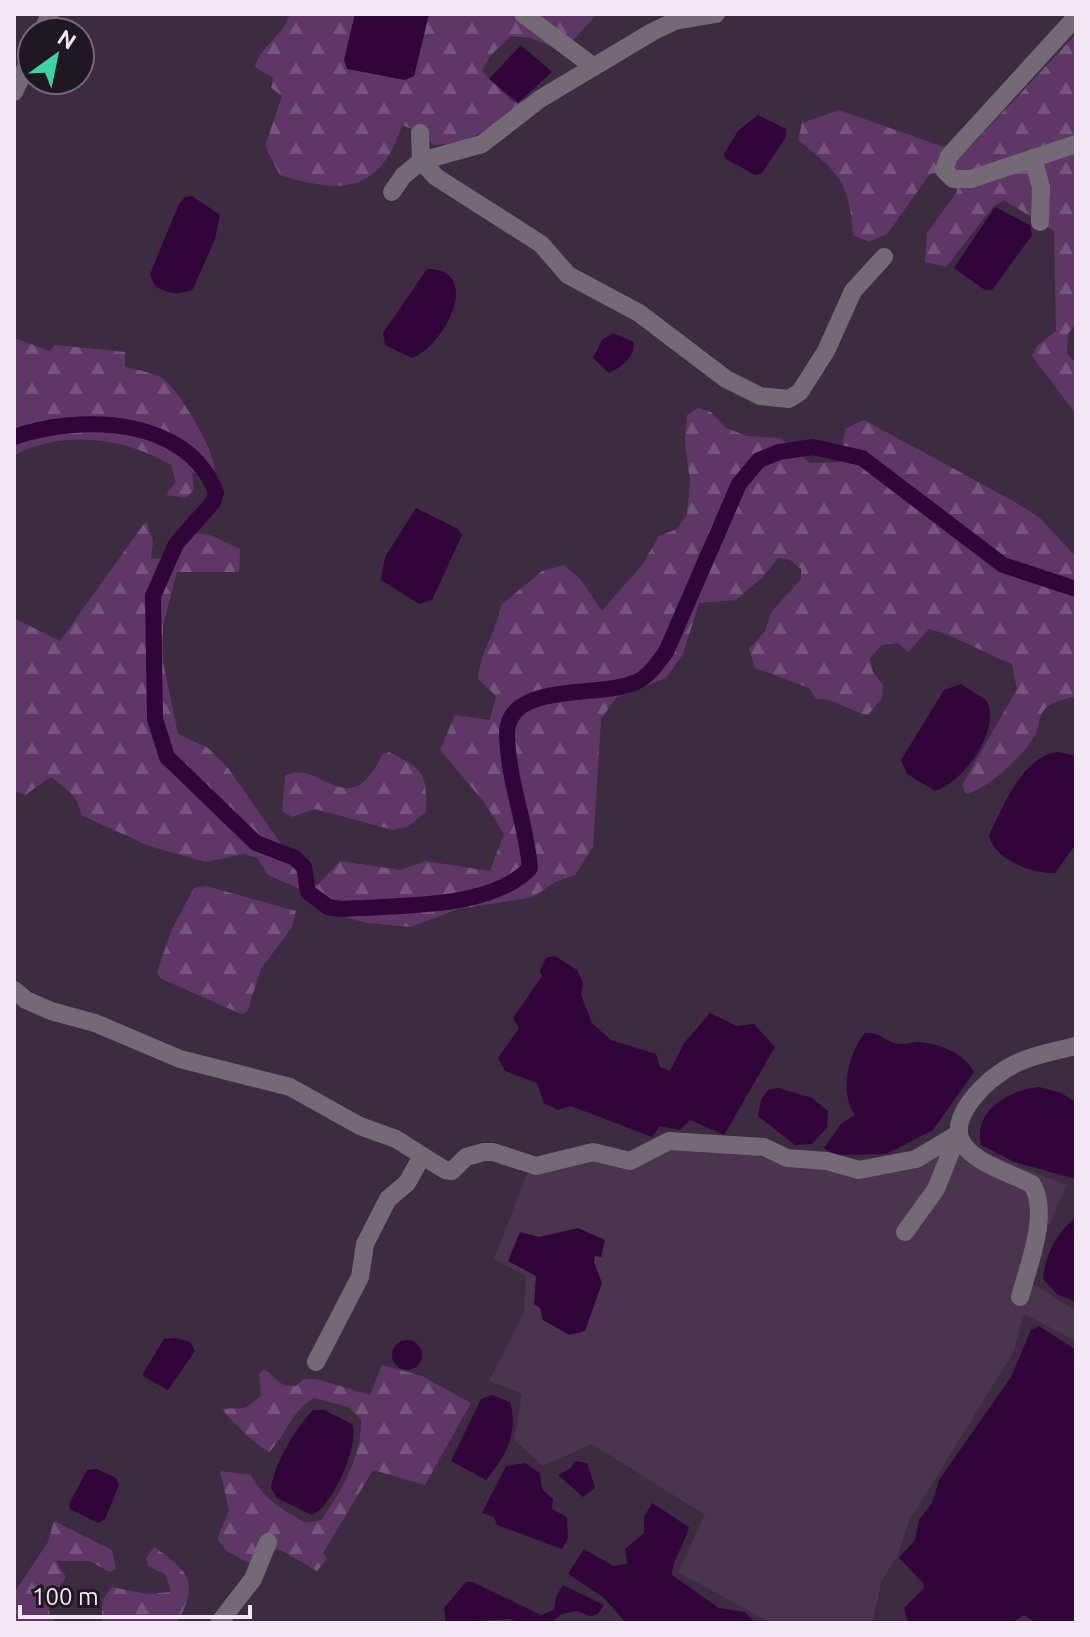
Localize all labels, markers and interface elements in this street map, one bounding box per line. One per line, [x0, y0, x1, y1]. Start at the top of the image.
north arrow [16, 16, 96, 96]
text: N [53, 24, 81, 54]
scale bar [20, 1569, 250, 1619]
text: 100 m [32, 1583, 99, 1610]

